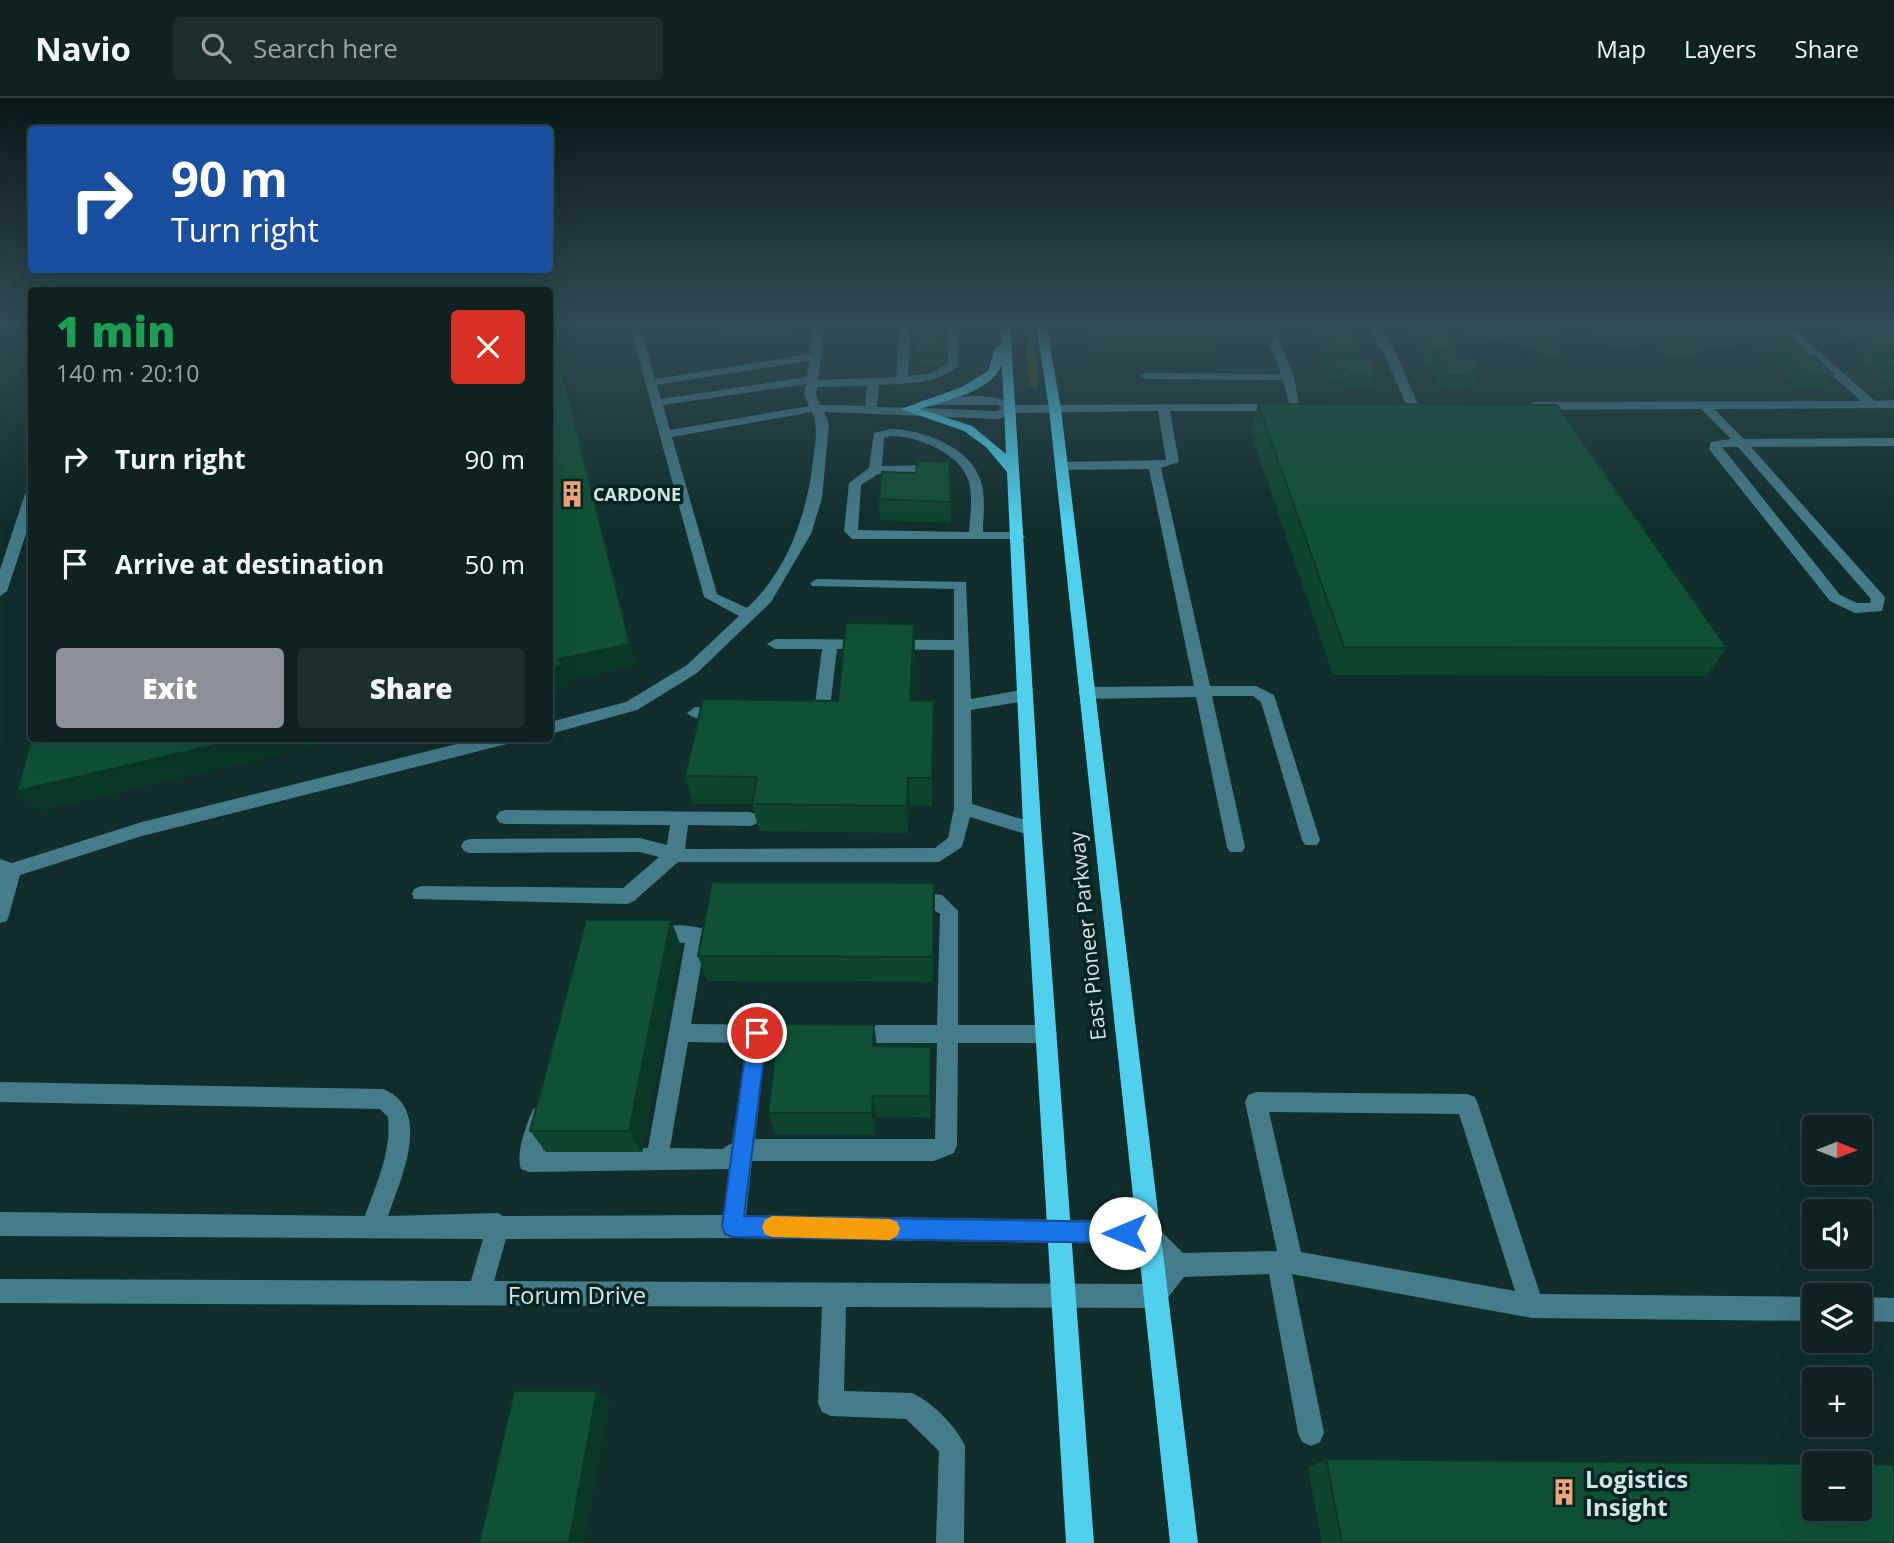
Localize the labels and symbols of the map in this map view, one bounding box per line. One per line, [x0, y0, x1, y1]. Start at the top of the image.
building icon: CARDONE [557, 479, 587, 509]
place label: CARDONE [593, 482, 681, 506]
street label: East Pioneer Parkway [1062, 830, 1112, 1042]
pin [727, 1003, 787, 1063]
north arrow [1802, 1115, 1872, 1185]
position arrow [1088, 1196, 1162, 1270]
street label: Forum Drive [508, 1278, 646, 1311]
place label: Logistics Insight [1585, 1462, 1688, 1523]
building icon: Logistics Insight [1549, 1477, 1579, 1507]

